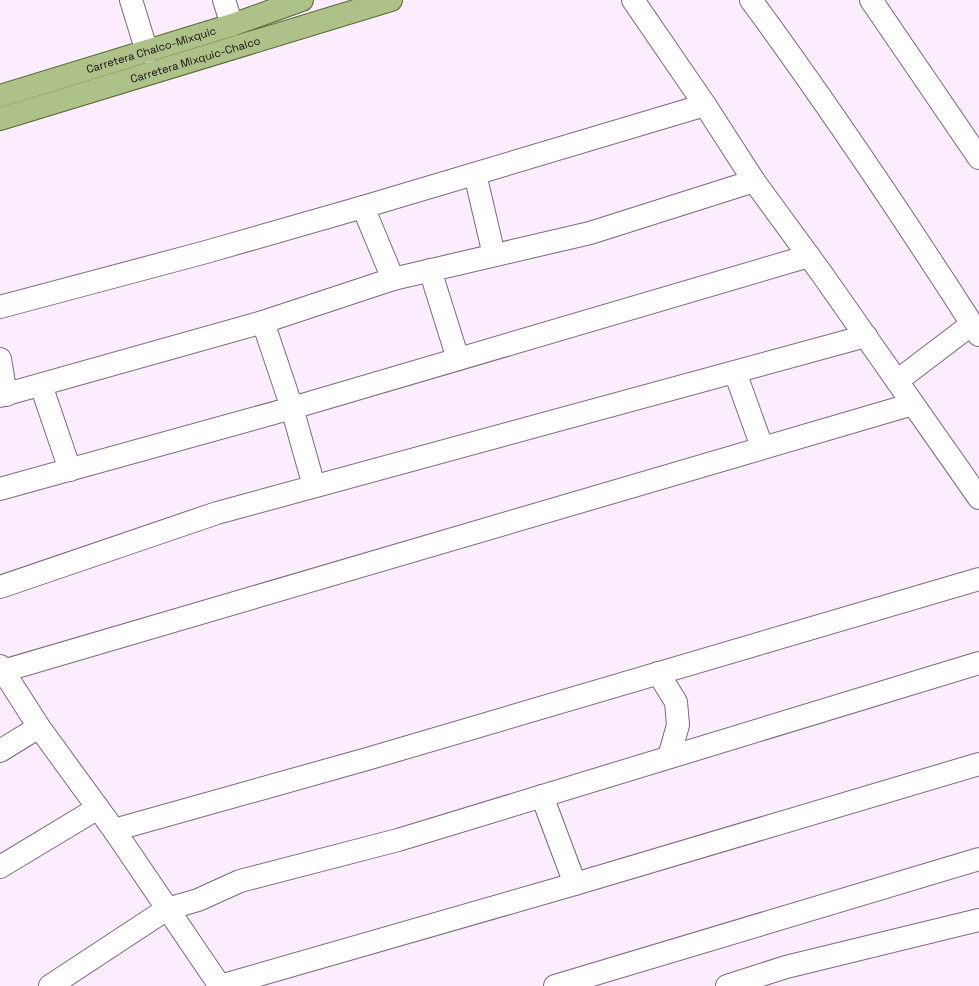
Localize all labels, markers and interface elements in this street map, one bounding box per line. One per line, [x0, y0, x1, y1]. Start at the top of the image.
street label: Carretera Chalco-Mixquic [84, 23, 218, 76]
street label: Carretera Mixquic-Chalco [129, 33, 262, 86]

